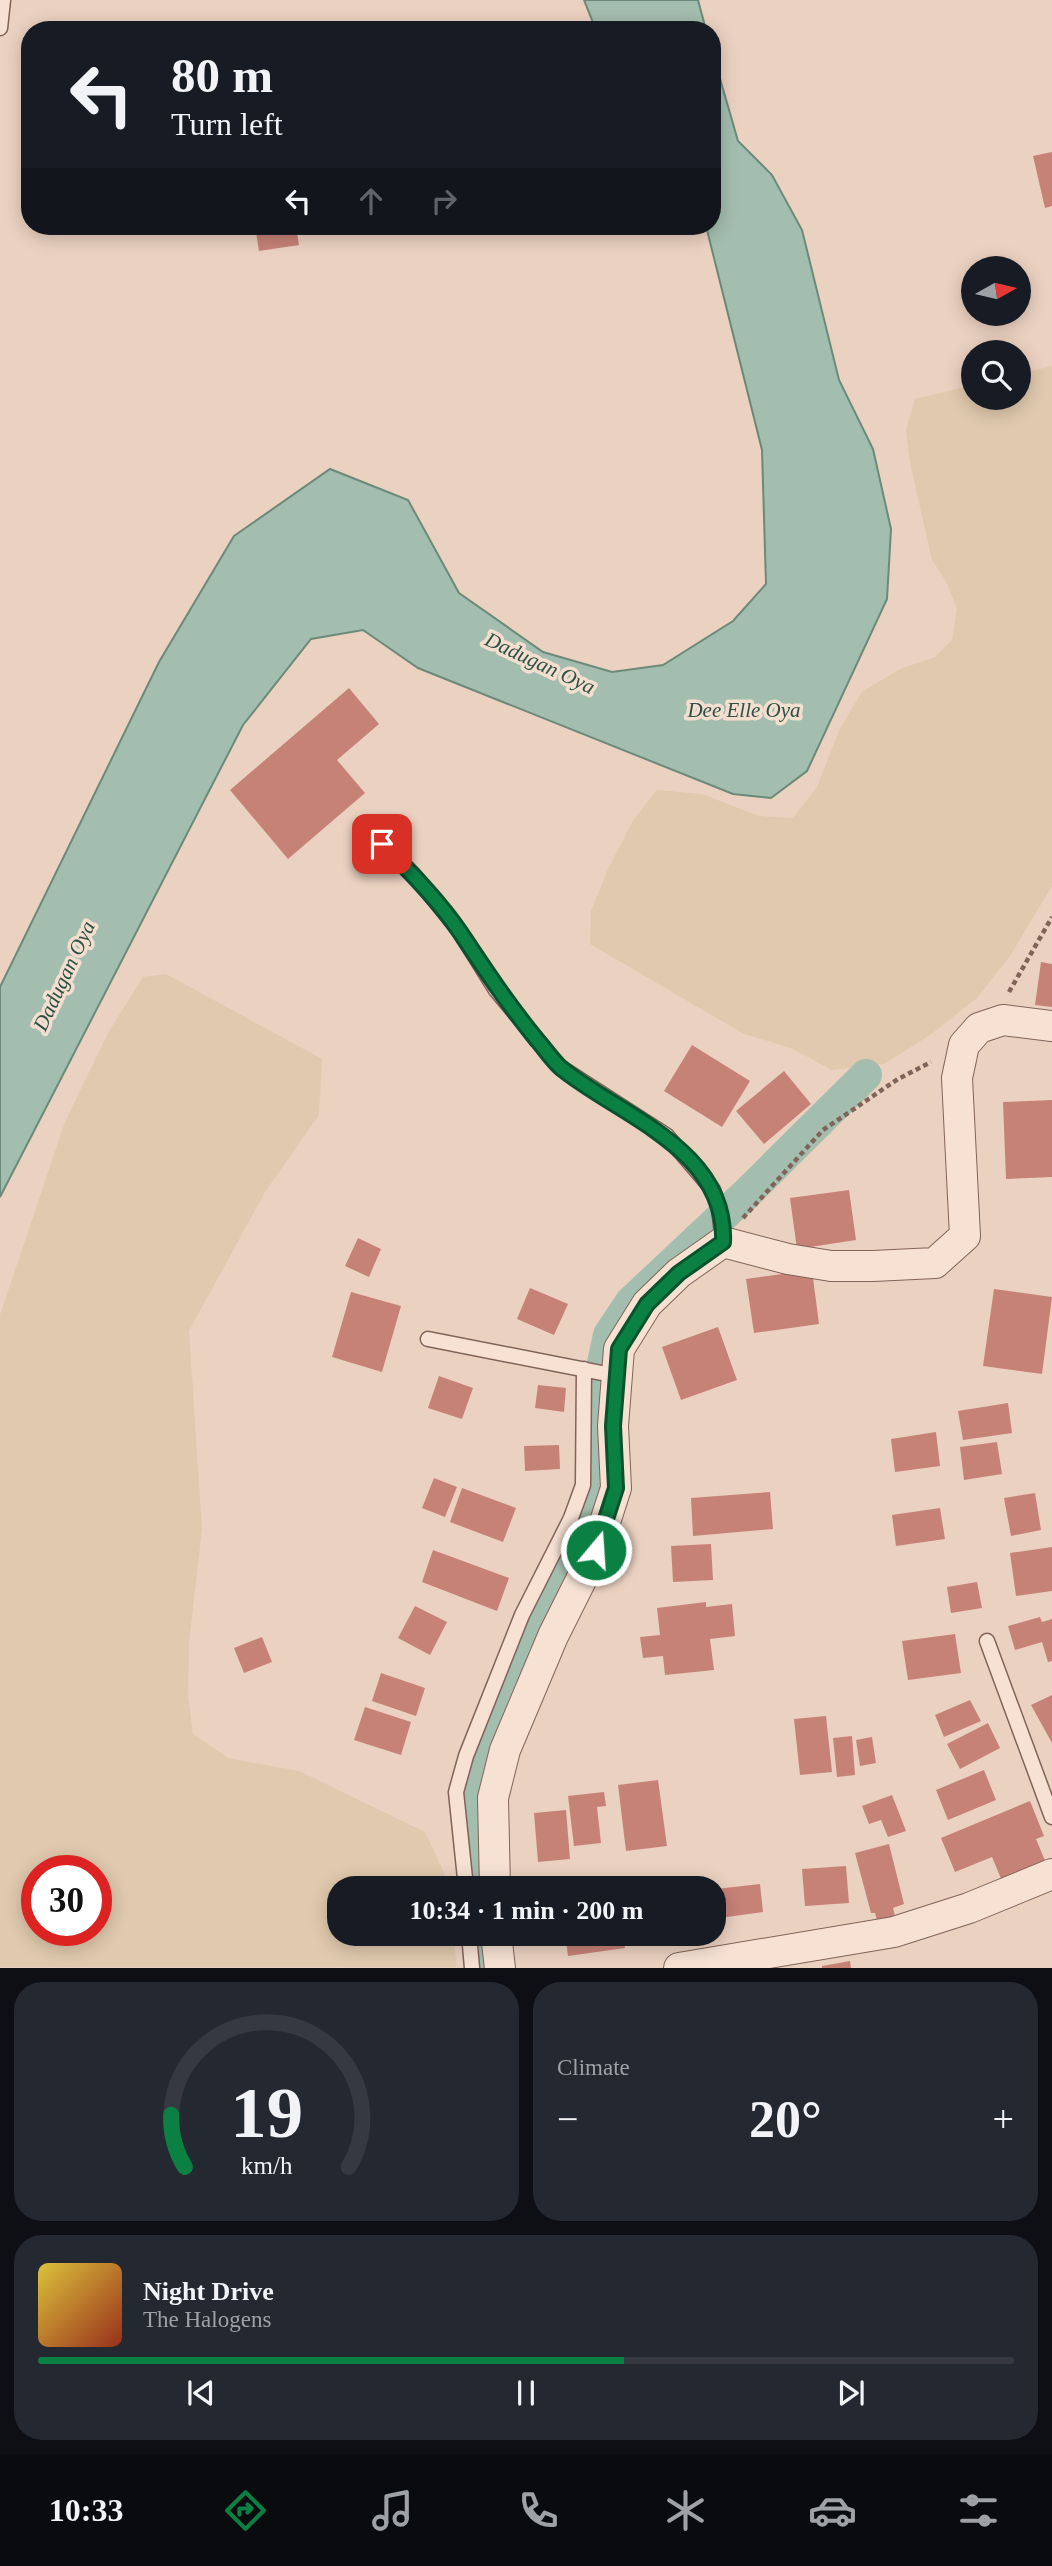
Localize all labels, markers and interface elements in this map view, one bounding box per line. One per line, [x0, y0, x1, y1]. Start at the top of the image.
text: 80 m [171, 48, 273, 103]
icon: left [56, 49, 147, 140]
text: Turn left [171, 106, 283, 142]
icon: left [279, 182, 317, 220]
icon: ahead [352, 182, 390, 220]
icon: right [425, 182, 463, 220]
north arrow [961, 256, 1031, 326]
map controls [961, 256, 1031, 410]
button: search [961, 340, 1031, 410]
water label: Dadugan Oya [480, 627, 599, 699]
water label: Dee Elle Oya [686, 698, 801, 722]
pin [352, 814, 412, 874]
icon: arrive [363, 825, 401, 863]
water label: Dadugan Oya [28, 917, 100, 1036]
position arrow [559, 1513, 633, 1587]
speed limit sign: 30 [21, 1855, 112, 1946]
text: 10:34 · 1 min · 200 m [410, 1896, 644, 1925]
text: Climate [557, 2055, 630, 2080]
text: 19 [230, 2073, 303, 2154]
text: 20° [749, 2091, 822, 2148]
text: − [557, 2098, 578, 2140]
text: + [993, 2098, 1014, 2140]
text: km/h [241, 2152, 293, 2179]
text: Night Drive [143, 2277, 274, 2306]
text: The Halogens [143, 2307, 271, 2332]
icon: previous [182, 2374, 220, 2412]
icon: pause [507, 2374, 545, 2412]
icon: next [832, 2374, 870, 2412]
icon: directions [221, 2486, 270, 2535]
icon: music [368, 2486, 417, 2535]
icon: phone [514, 2486, 563, 2535]
icon: climate [661, 2486, 710, 2535]
icon: car [808, 2486, 857, 2535]
icon: filters [954, 2486, 1003, 2535]
text: 10:33 [49, 2492, 123, 2528]

